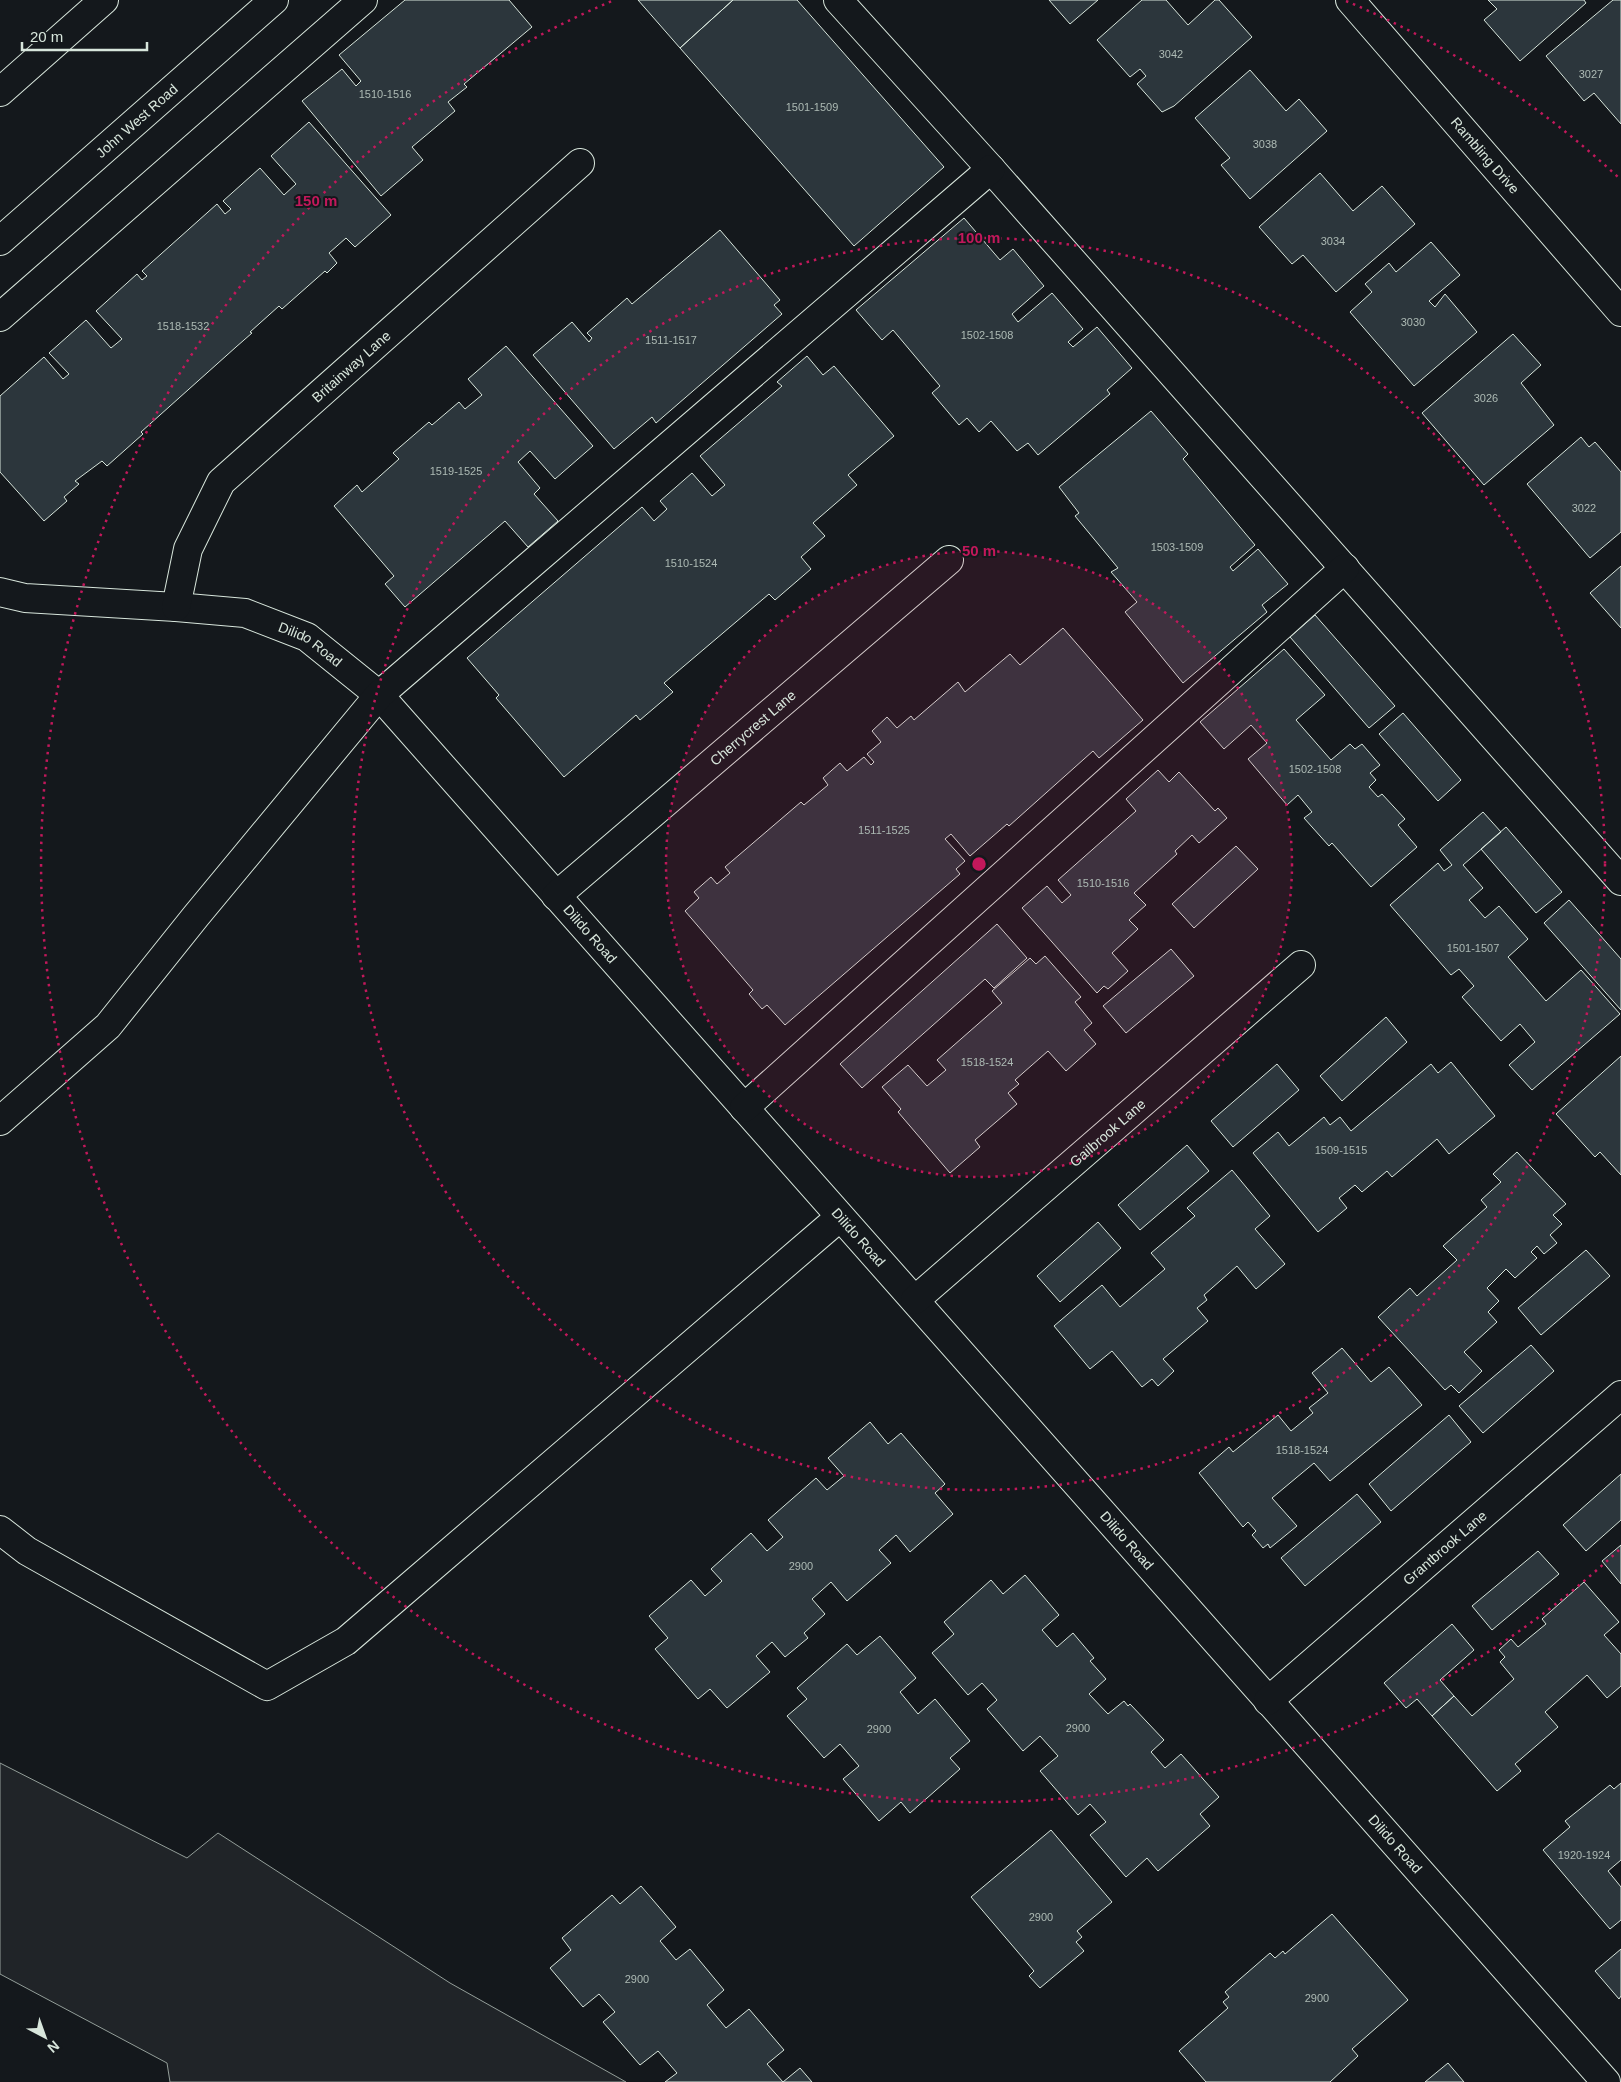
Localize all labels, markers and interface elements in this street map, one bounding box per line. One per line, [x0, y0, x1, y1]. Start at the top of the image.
scale bar [22, 20, 148, 52]
text: 20 m [30, 28, 63, 45]
house number: 3042 [1159, 48, 1183, 60]
house number: 3027 [1579, 68, 1603, 80]
street label: John West Road [93, 81, 181, 161]
house number: 1510-1516 [359, 88, 411, 100]
house number: 1501-1509 [786, 101, 838, 113]
street label: Rambling Drive [1448, 114, 1523, 197]
house number: 3038 [1253, 138, 1277, 150]
text: 150 m [295, 192, 337, 209]
text: 100 m [958, 229, 1000, 246]
house number: 3034 [1321, 235, 1345, 247]
house number: 3030 [1401, 316, 1425, 328]
house number: 1518-1532 [157, 320, 209, 332]
street label: Britainway Lane [309, 327, 394, 405]
house number: 1502-1508 [961, 329, 1013, 341]
house number: 1511-1517 [645, 334, 697, 346]
house number: 3026 [1474, 392, 1498, 404]
house number: 1519-1525 [430, 465, 482, 477]
house number: 3022 [1572, 502, 1596, 514]
house number: 1503-1509 [1151, 541, 1203, 553]
text: 50 m [962, 542, 996, 559]
house number: 1510-1524 [665, 557, 717, 569]
street label: Dilido Road [276, 619, 345, 670]
street label: Cherrycrest Lane [707, 687, 799, 769]
house number: 1502-1508 [1289, 763, 1341, 775]
house number: 1511-1525 [858, 824, 910, 836]
centre of rings [970, 855, 988, 873]
house number: 1510-1516 [1077, 877, 1129, 889]
street label: Dilido Road [560, 901, 620, 966]
house number: 1501-1507 [1447, 942, 1499, 954]
house number: 1518-1524 [961, 1056, 1013, 1068]
street label: Gailbrook Lane [1066, 1096, 1149, 1170]
house number: 1509-1515 [1315, 1144, 1367, 1156]
street label: Dilido Road [829, 1205, 889, 1270]
house number: 1518-1524 [1276, 1444, 1328, 1456]
street label: Grantbrook Lane [1400, 1507, 1490, 1588]
street label: Dilido Road [1097, 1508, 1157, 1573]
house number: 2900 [789, 1560, 813, 1572]
house number: 2900 [1066, 1722, 1090, 1734]
house number: 2900 [867, 1723, 891, 1735]
street label: Dilido Road [1365, 1811, 1425, 1876]
house number: 1920-1924 [1558, 1849, 1610, 1861]
house number: 2900 [1029, 1911, 1053, 1923]
house number: 2900 [625, 1973, 649, 1985]
house number: 2900 [1305, 1992, 1329, 2004]
north arrow [20, 2012, 70, 2062]
text: N [44, 2037, 63, 2056]

